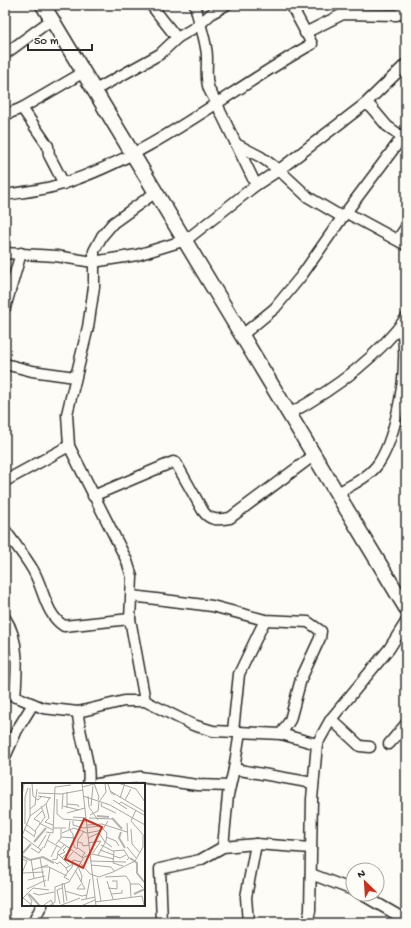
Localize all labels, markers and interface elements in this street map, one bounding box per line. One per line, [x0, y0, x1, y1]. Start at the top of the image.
scale bar [28, 26, 92, 52]
text: 50 m [34, 35, 59, 49]
inset map [22, 783, 145, 906]
north arrow [345, 862, 385, 902]
text: N [356, 868, 367, 882]

